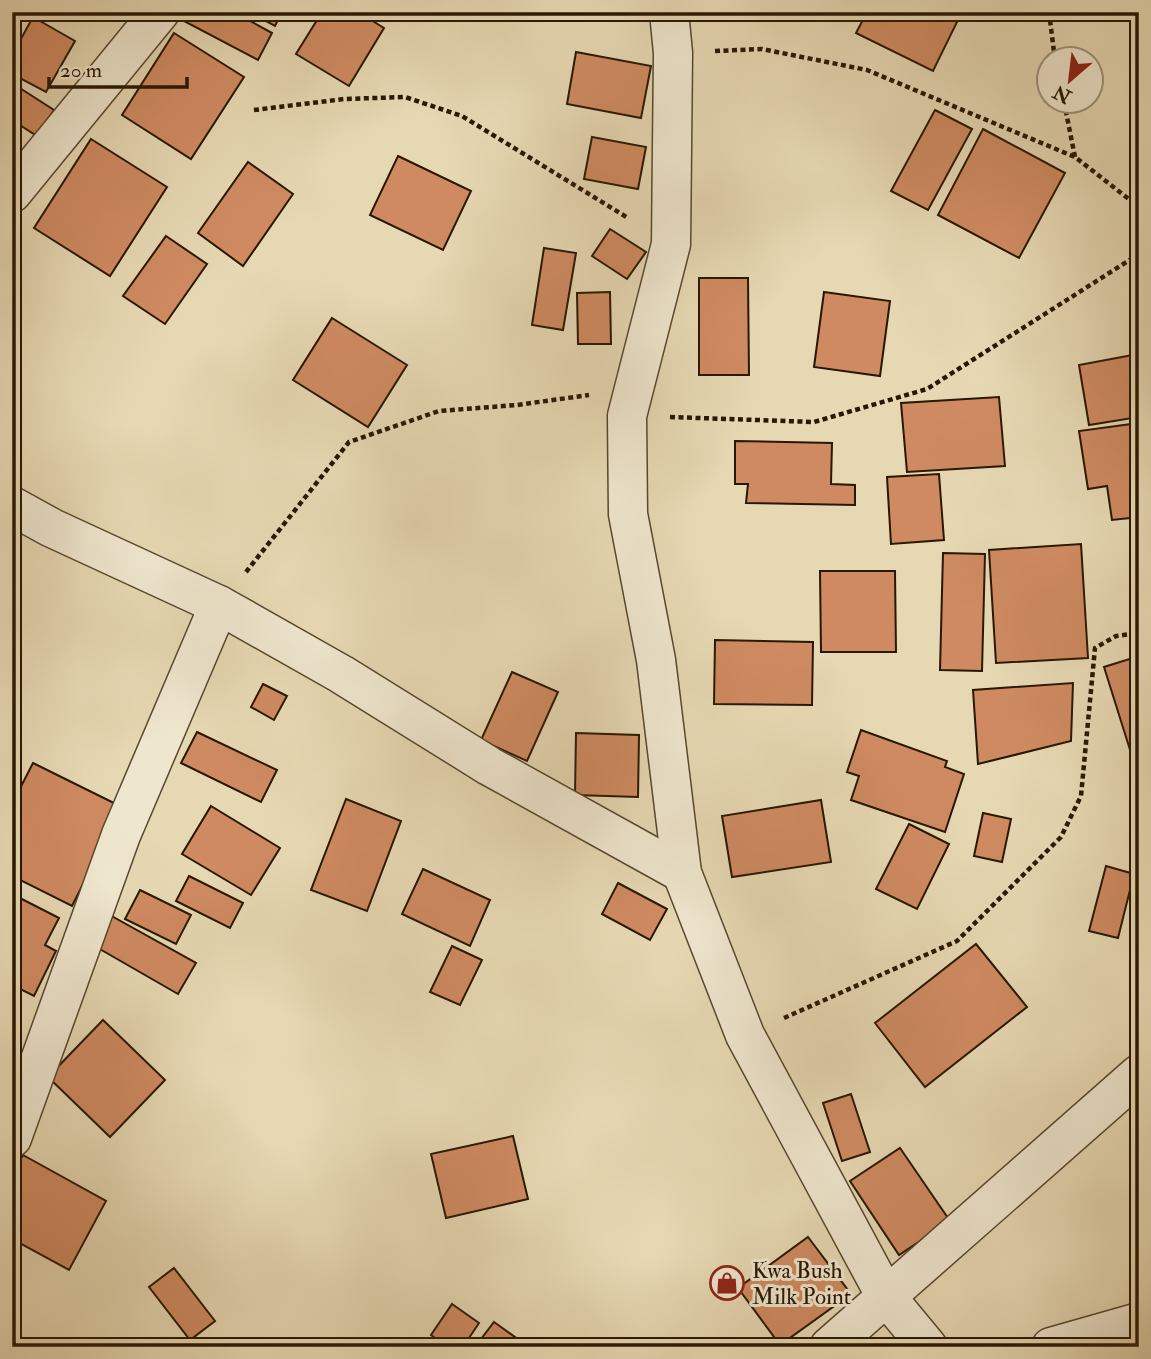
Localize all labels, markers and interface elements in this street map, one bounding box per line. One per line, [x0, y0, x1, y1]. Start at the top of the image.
scale bar [49, 46, 187, 90]
north arrow [1036, 46, 1106, 116]
text: 20 m [60, 57, 102, 84]
text: N [1048, 79, 1077, 109]
place label: Kwa Bush Milk Point [752, 1256, 851, 1311]
shop icon: Kwa Bush Milk Point [708, 1264, 746, 1302]

